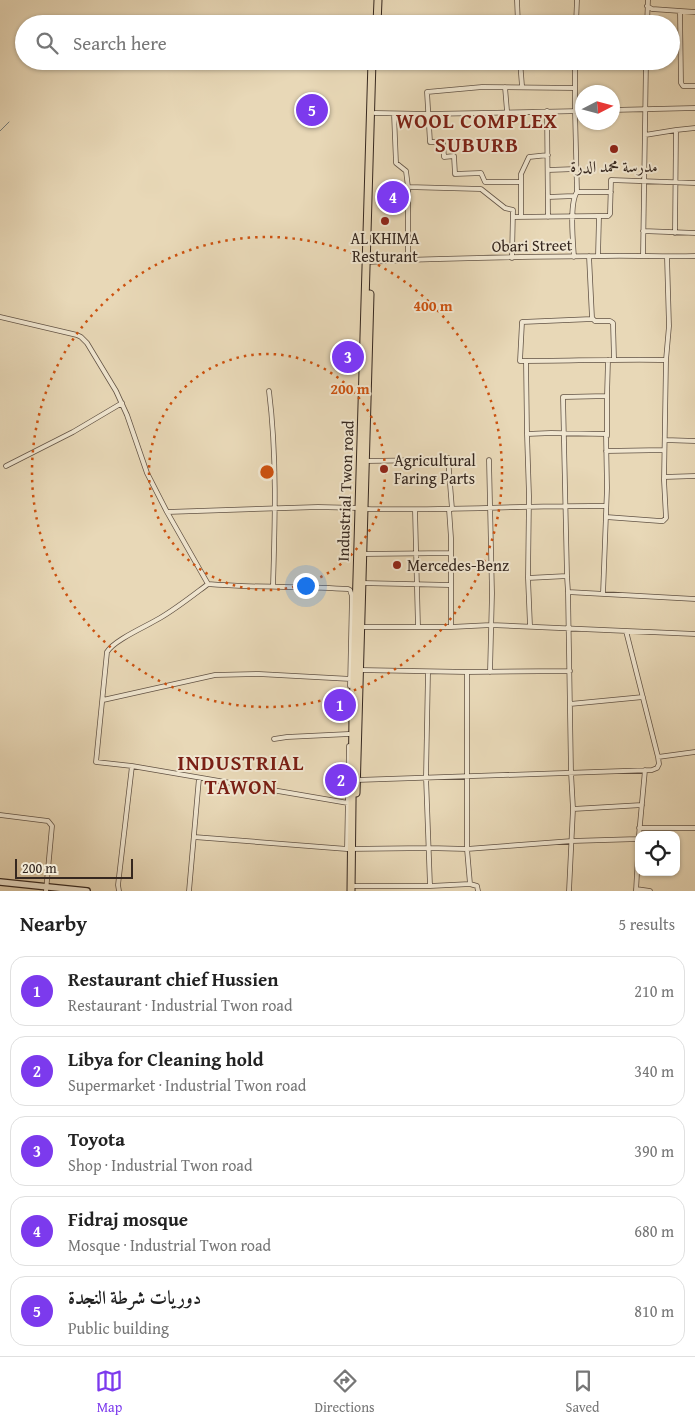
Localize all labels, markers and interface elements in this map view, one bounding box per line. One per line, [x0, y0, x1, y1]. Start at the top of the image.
search box [15, 15, 680, 70]
icon: search [33, 29, 61, 57]
text: Search here [73, 29, 167, 57]
north arrow [575, 85, 620, 130]
pin: 5 [296, 91, 328, 129]
district label: WOOL COMPLEX SUBURB [396, 105, 558, 160]
marker: مدرسة محمد الدرة [608, 143, 620, 155]
place label: مدرسة محمد الدرة [570, 154, 658, 178]
pin: 4 [377, 178, 409, 216]
marker: AL KHIMA Resturant [379, 215, 391, 227]
place label: AL KHIMA Resturant [351, 226, 420, 268]
street label: Obari Street [491, 232, 573, 258]
text: 400 m [413, 295, 453, 316]
pin: 3 [332, 338, 364, 376]
text: 200 m [330, 378, 370, 399]
street label: Industrial Twon road [331, 420, 359, 562]
place label: Agricultural Faring Parts [394, 448, 476, 490]
centre of rings [258, 463, 276, 481]
marker: Agricultural Faring Parts [378, 463, 390, 475]
place label: Mercedes-Benz [407, 553, 509, 577]
marker: Mercedes-Benz [391, 559, 403, 571]
your location [293, 573, 319, 599]
pin: 1 [324, 686, 356, 724]
district label: INDUSTRIAL TAWON [178, 747, 304, 802]
pin: 2 [325, 761, 357, 799]
map controls [635, 831, 680, 876]
button: locate [635, 831, 680, 876]
scale bar [15, 856, 132, 879]
text: 200 m [22, 858, 57, 878]
text: Nearby [20, 908, 87, 939]
text: 5 results [618, 912, 675, 936]
text: Restaurant chief Hussien [68, 965, 279, 993]
text: 1 [33, 979, 41, 1003]
text: 210 m [634, 979, 674, 1003]
text: Restaurant · Industrial Twon road [68, 993, 292, 1017]
text: Libya for Cleaning hold [68, 1045, 264, 1073]
text: 2 [33, 1059, 41, 1083]
text: 340 m [634, 1059, 674, 1083]
text: Supermarket · Industrial Twon road [68, 1073, 306, 1097]
text: Toyota [68, 1125, 125, 1153]
text: 3 [33, 1139, 41, 1163]
text: 390 m [634, 1139, 674, 1163]
text: Shop · Industrial Twon road [68, 1153, 252, 1177]
text: Fidraj mosque [68, 1205, 188, 1233]
text: 4 [33, 1219, 41, 1243]
text: 680 m [634, 1219, 674, 1243]
text: Mosque · Industrial Twon road [68, 1233, 271, 1257]
text: دوريات شرطة النجدة [68, 1283, 201, 1311]
text: 5 [33, 1299, 41, 1323]
text: 810 m [634, 1299, 674, 1323]
text: Public building [68, 1316, 169, 1340]
tab: Map [95, 1367, 123, 1417]
tab: Directions [314, 1367, 375, 1417]
tab: Saved [566, 1367, 600, 1417]

